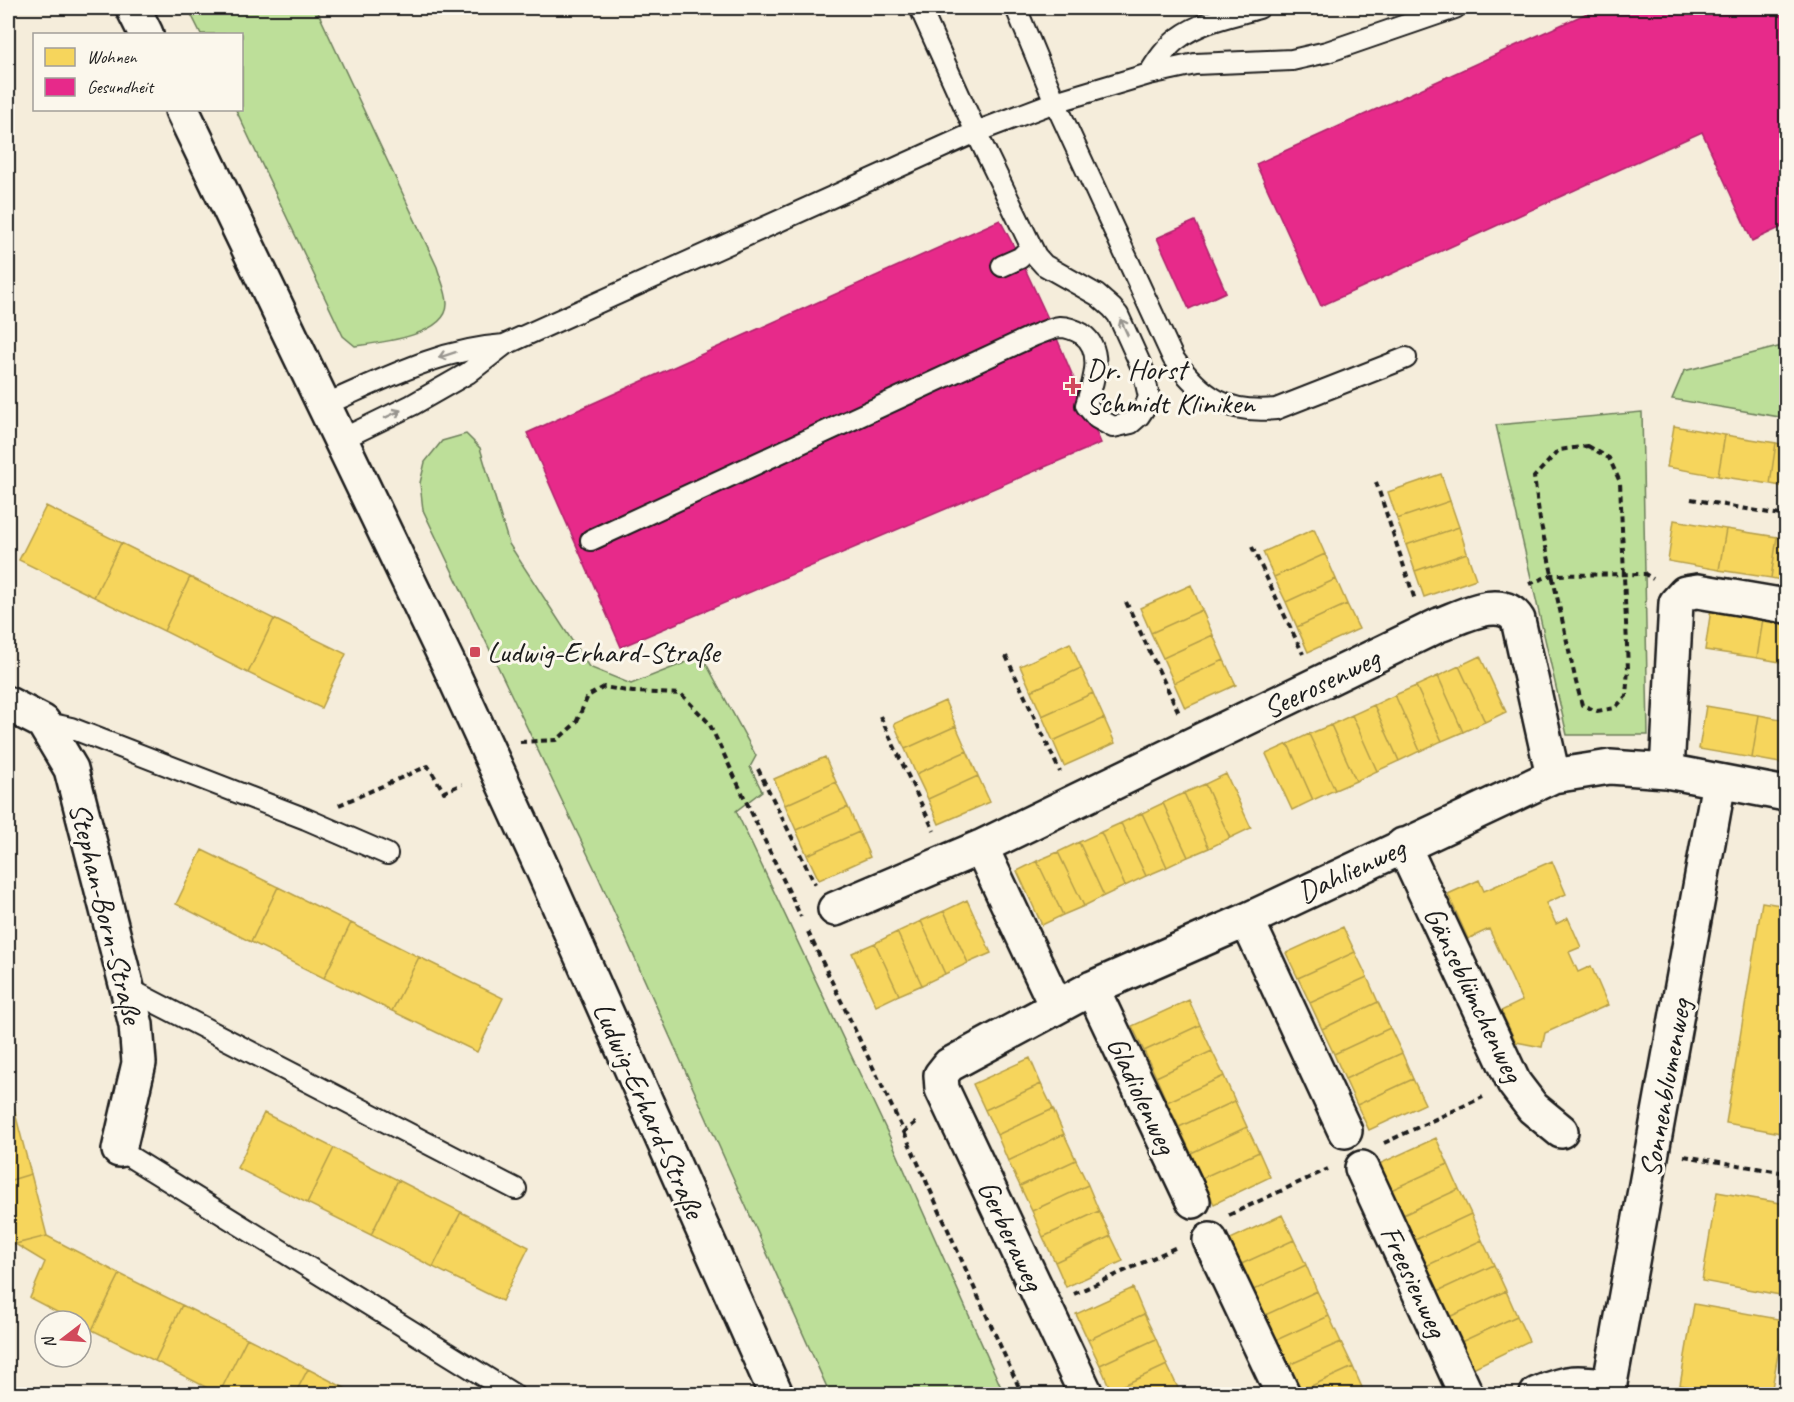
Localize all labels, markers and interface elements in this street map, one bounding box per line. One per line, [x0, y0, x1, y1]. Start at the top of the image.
legend [33, 33, 243, 111]
text: Wohnen [87, 46, 138, 68]
text: Gesundheit [87, 76, 155, 98]
one-way arrow [1117, 319, 1129, 337]
one-way arrow [438, 350, 457, 361]
place label: Dr. Horst Schmidt Kliniken [1086, 350, 1256, 422]
marker: Dr. Horst Schmidt Kliniken [1064, 377, 1082, 395]
one-way arrow [383, 408, 401, 419]
place label: Ludwig-Erhard-Straße [487, 633, 722, 671]
street label: Seerosenweg [1257, 638, 1387, 727]
marker: Ludwig-Erhard-Straße [468, 645, 482, 659]
street label: Stephan-Born-Straße [60, 799, 152, 1029]
street label: Dahlienweg [1291, 828, 1413, 911]
street label: Gänseblümchenweg [1415, 900, 1534, 1090]
street label: Sonnenblumenweg [1631, 994, 1700, 1180]
street label: Ludwig-Erhard-Straße [584, 996, 715, 1226]
street label: Gladiolenweg [1098, 1030, 1187, 1162]
street label: Gerberaweg [969, 1174, 1054, 1298]
street label: Freesienweg [1372, 1219, 1457, 1345]
north arrow [33, 1309, 93, 1369]
text: N [38, 1332, 61, 1351]

